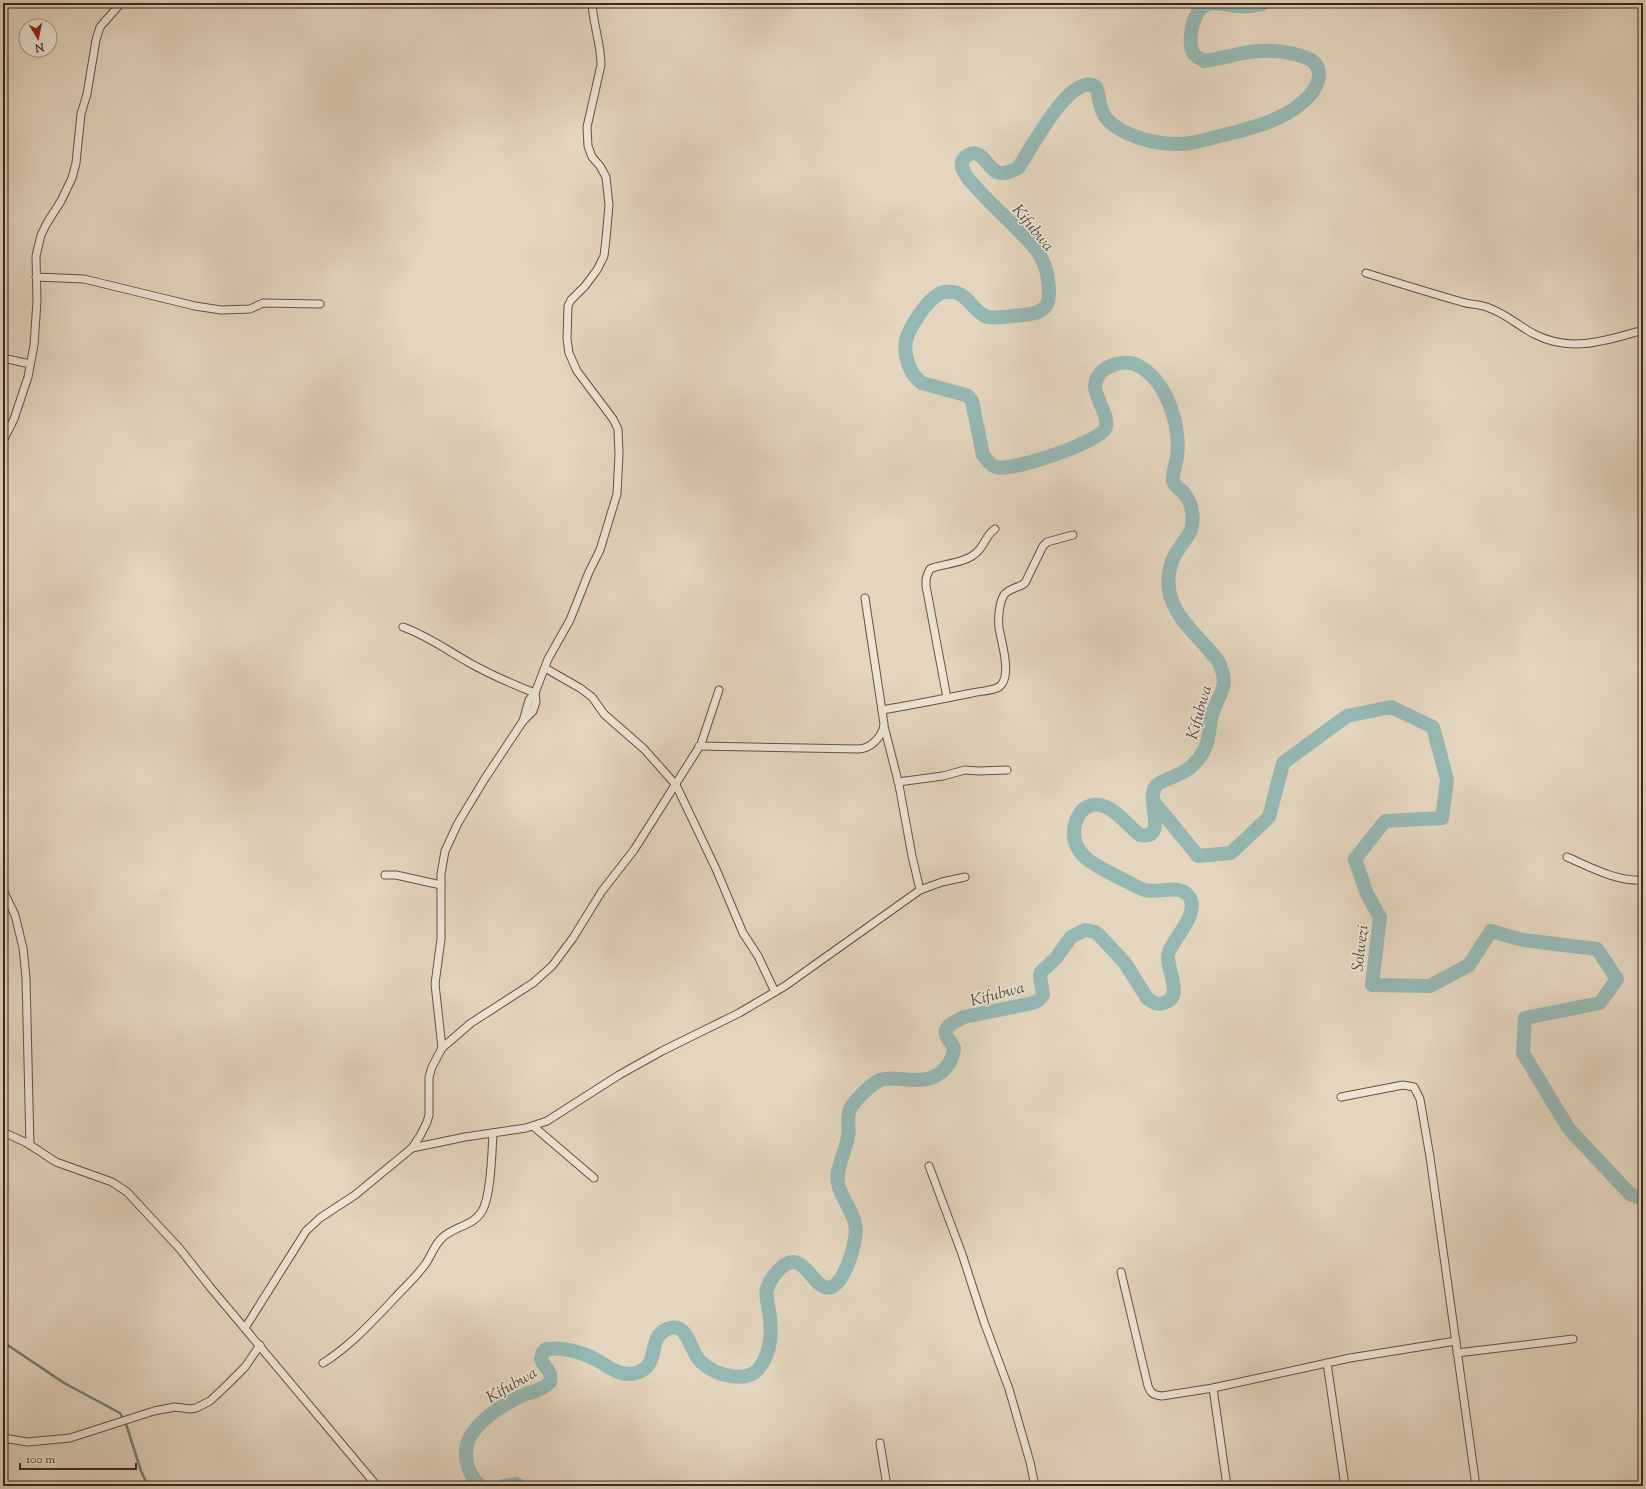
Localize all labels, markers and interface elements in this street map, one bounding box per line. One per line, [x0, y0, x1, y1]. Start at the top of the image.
north arrow [18, 18, 58, 58]
text: N [34, 38, 46, 56]
water label: Kifubwa [1006, 200, 1059, 257]
water label: Kifubwa [1182, 683, 1219, 742]
water label: Solwezi [1347, 924, 1376, 973]
water label: Kifubwa [968, 977, 1027, 1014]
water label: Kifubwa [483, 1362, 542, 1410]
scale bar [20, 1445, 136, 1471]
text: 100 m [26, 1451, 55, 1469]

